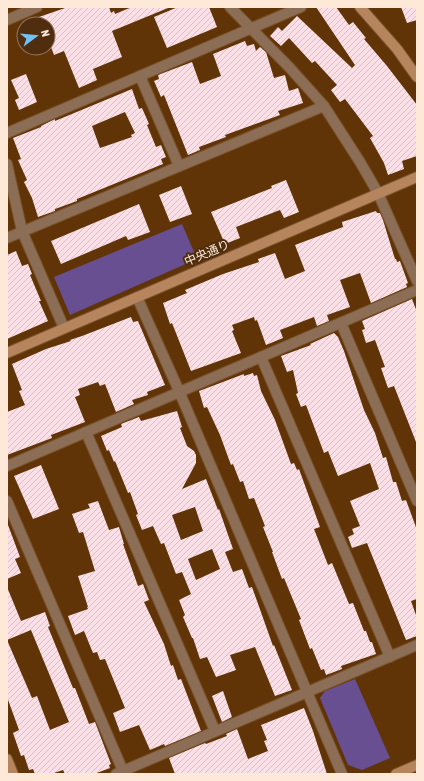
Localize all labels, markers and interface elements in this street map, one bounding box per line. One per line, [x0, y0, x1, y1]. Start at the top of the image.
north arrow [16, 16, 56, 56]
text: N [39, 28, 52, 38]
street label: 中央通り [182, 237, 232, 269]

